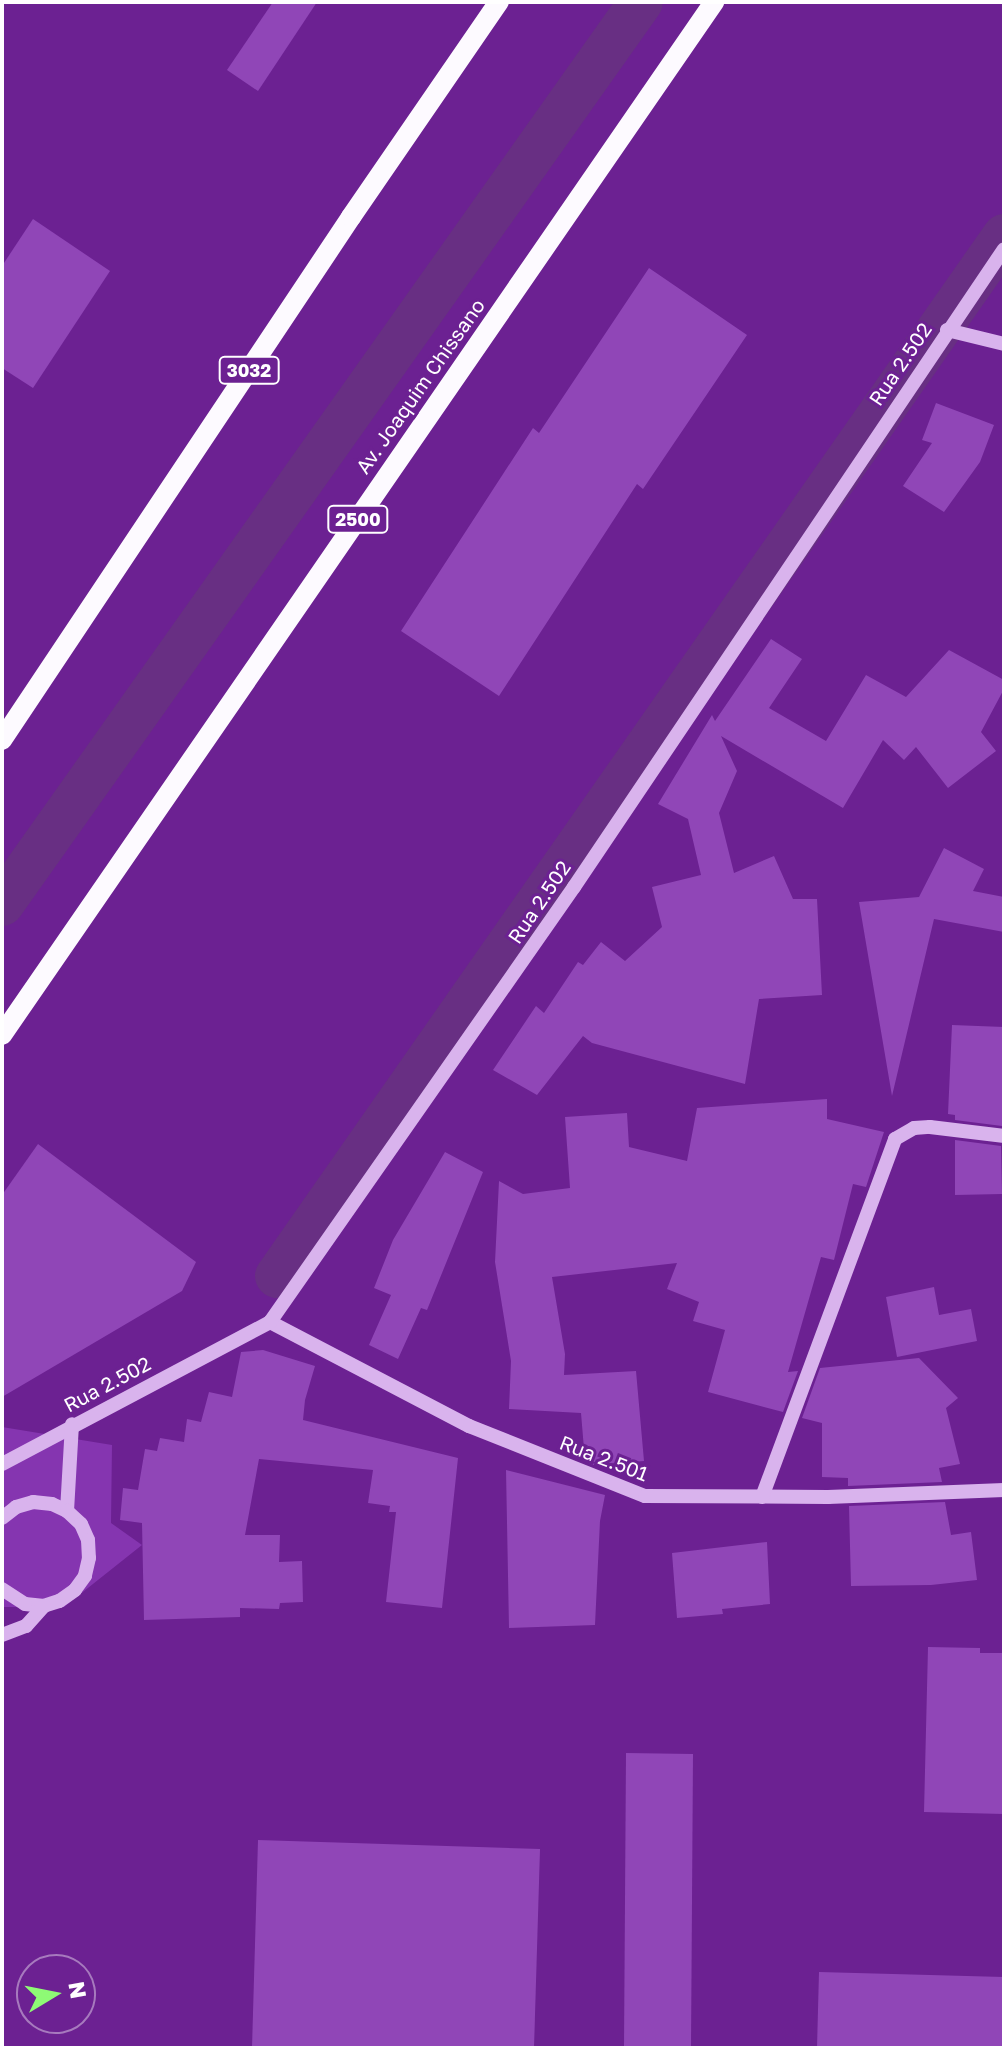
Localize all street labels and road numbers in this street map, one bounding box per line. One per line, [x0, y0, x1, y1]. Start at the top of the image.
street label: Av. Joaquim Chissano [350, 294, 490, 478]
street label: Rua 2.502 [864, 318, 936, 410]
road number: 3032 [217, 356, 281, 384]
road number: 2500 [326, 505, 390, 533]
street label: Rua 2.502 [503, 856, 575, 948]
street label: Rua 2.502 [60, 1351, 154, 1417]
street label: Rua 2.501 [556, 1430, 652, 1486]

